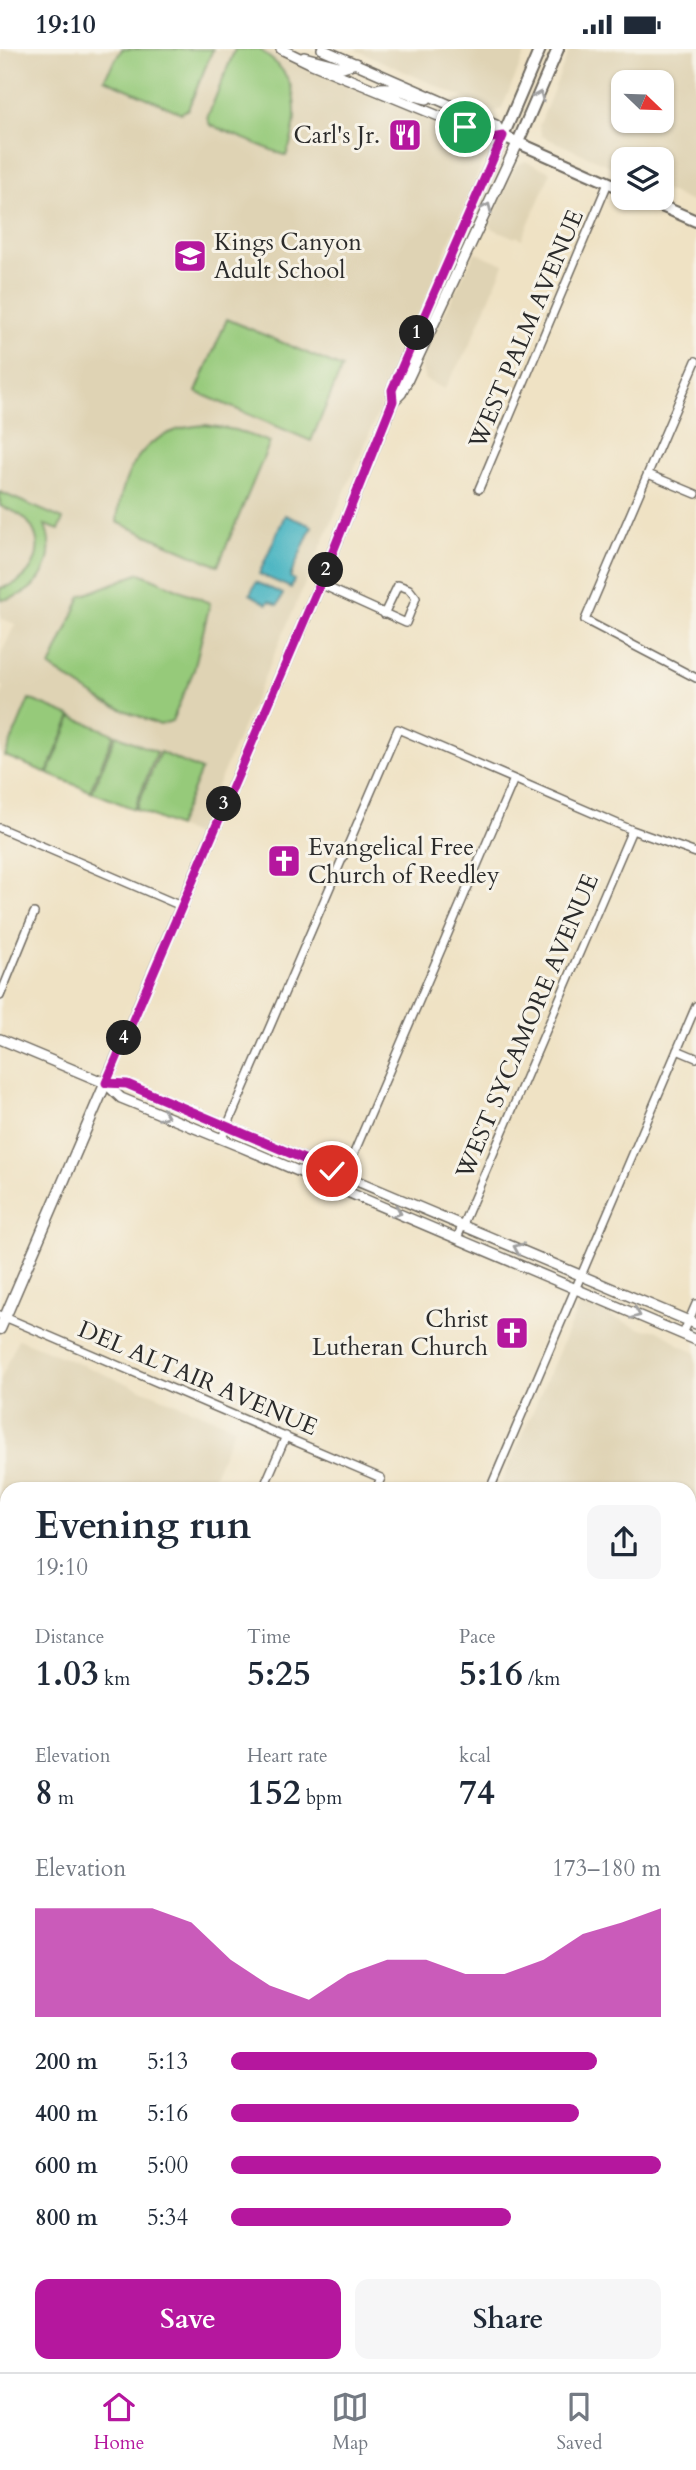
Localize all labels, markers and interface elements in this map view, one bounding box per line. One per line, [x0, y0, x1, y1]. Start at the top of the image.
text: 19:10 [35, 7, 96, 42]
north arrow [611, 70, 674, 133]
map controls [611, 70, 674, 210]
one-way arrow [530, 91, 544, 103]
pin [435, 97, 495, 157]
icon: arrive [446, 108, 484, 146]
restaurant icon: Carl's Jr. [386, 116, 424, 154]
place label: Carl's Jr. [294, 119, 380, 152]
button: layers [611, 147, 674, 210]
one-way arrow [479, 203, 493, 215]
street label: WEST PALM AVENUE [461, 205, 592, 455]
place label: Kings Canyon Adult School [214, 226, 362, 287]
school or university icon: Kings Canyon Adult School [171, 237, 209, 275]
pin: 1 [400, 315, 434, 351]
text: 1 [412, 319, 421, 345]
pin: 2 [308, 553, 344, 587]
text: 2 [321, 556, 330, 582]
pin: 3 [206, 787, 242, 821]
text: 3 [219, 790, 228, 816]
place label: Evangelical Free Church of Reedley [308, 831, 500, 892]
church icon: Evangelical Free Church of Reedley [265, 842, 303, 880]
street label: WEST SYCAMORE AVENUE [448, 869, 607, 1185]
pin: 4 [106, 1021, 142, 1055]
text: 4 [119, 1024, 128, 1050]
one-way arrow [158, 1107, 170, 1121]
pin [302, 1141, 362, 1201]
icon: check [313, 1152, 351, 1190]
one-way arrow [390, 1204, 402, 1218]
one-way arrow [512, 1243, 524, 1257]
place label: Christ Lutheran Church [312, 1303, 488, 1364]
one-way arrow [629, 1306, 641, 1320]
street label: DEL ALTAIR AVENUE [73, 1313, 323, 1444]
church icon: Christ Lutheran Church [493, 1314, 531, 1352]
text: Evening run [35, 1500, 251, 1552]
button: share [587, 1505, 661, 1579]
text: 19:10 [35, 1552, 88, 1583]
text: Distance [35, 1624, 104, 1650]
text: Time [247, 1624, 291, 1650]
text: Pace [459, 1624, 496, 1650]
text: 1.03 [35, 1650, 99, 1698]
text: 5:25 [247, 1650, 311, 1698]
text: 5:16 [459, 1650, 523, 1698]
text: km [99, 1666, 130, 1692]
text: /km [523, 1666, 560, 1692]
text: Elevation [35, 1743, 110, 1769]
text: Heart rate [247, 1743, 328, 1769]
text: kcal [459, 1743, 491, 1769]
text: 8 [35, 1769, 53, 1817]
text: 152 [247, 1769, 301, 1817]
text: 74 [459, 1769, 495, 1817]
text: m [53, 1785, 74, 1811]
text: bpm [301, 1785, 342, 1811]
text: Elevation [35, 1853, 126, 1884]
text: 173–180 m [552, 1853, 661, 1884]
text: 200 m [35, 2046, 98, 2077]
text: 5:13 [147, 2046, 188, 2077]
text: 400 m [35, 2098, 98, 2129]
text: 5:16 [147, 2098, 188, 2129]
text: 600 m [35, 2150, 98, 2181]
text: 5:00 [147, 2150, 188, 2181]
text: 800 m [35, 2202, 98, 2233]
text: 5:34 [147, 2202, 188, 2233]
button: Save [35, 2279, 341, 2359]
button: Share [355, 2279, 661, 2359]
tab: Home [94, 2388, 144, 2456]
tab: Map [331, 2388, 369, 2456]
tab: Saved [556, 2388, 602, 2456]

